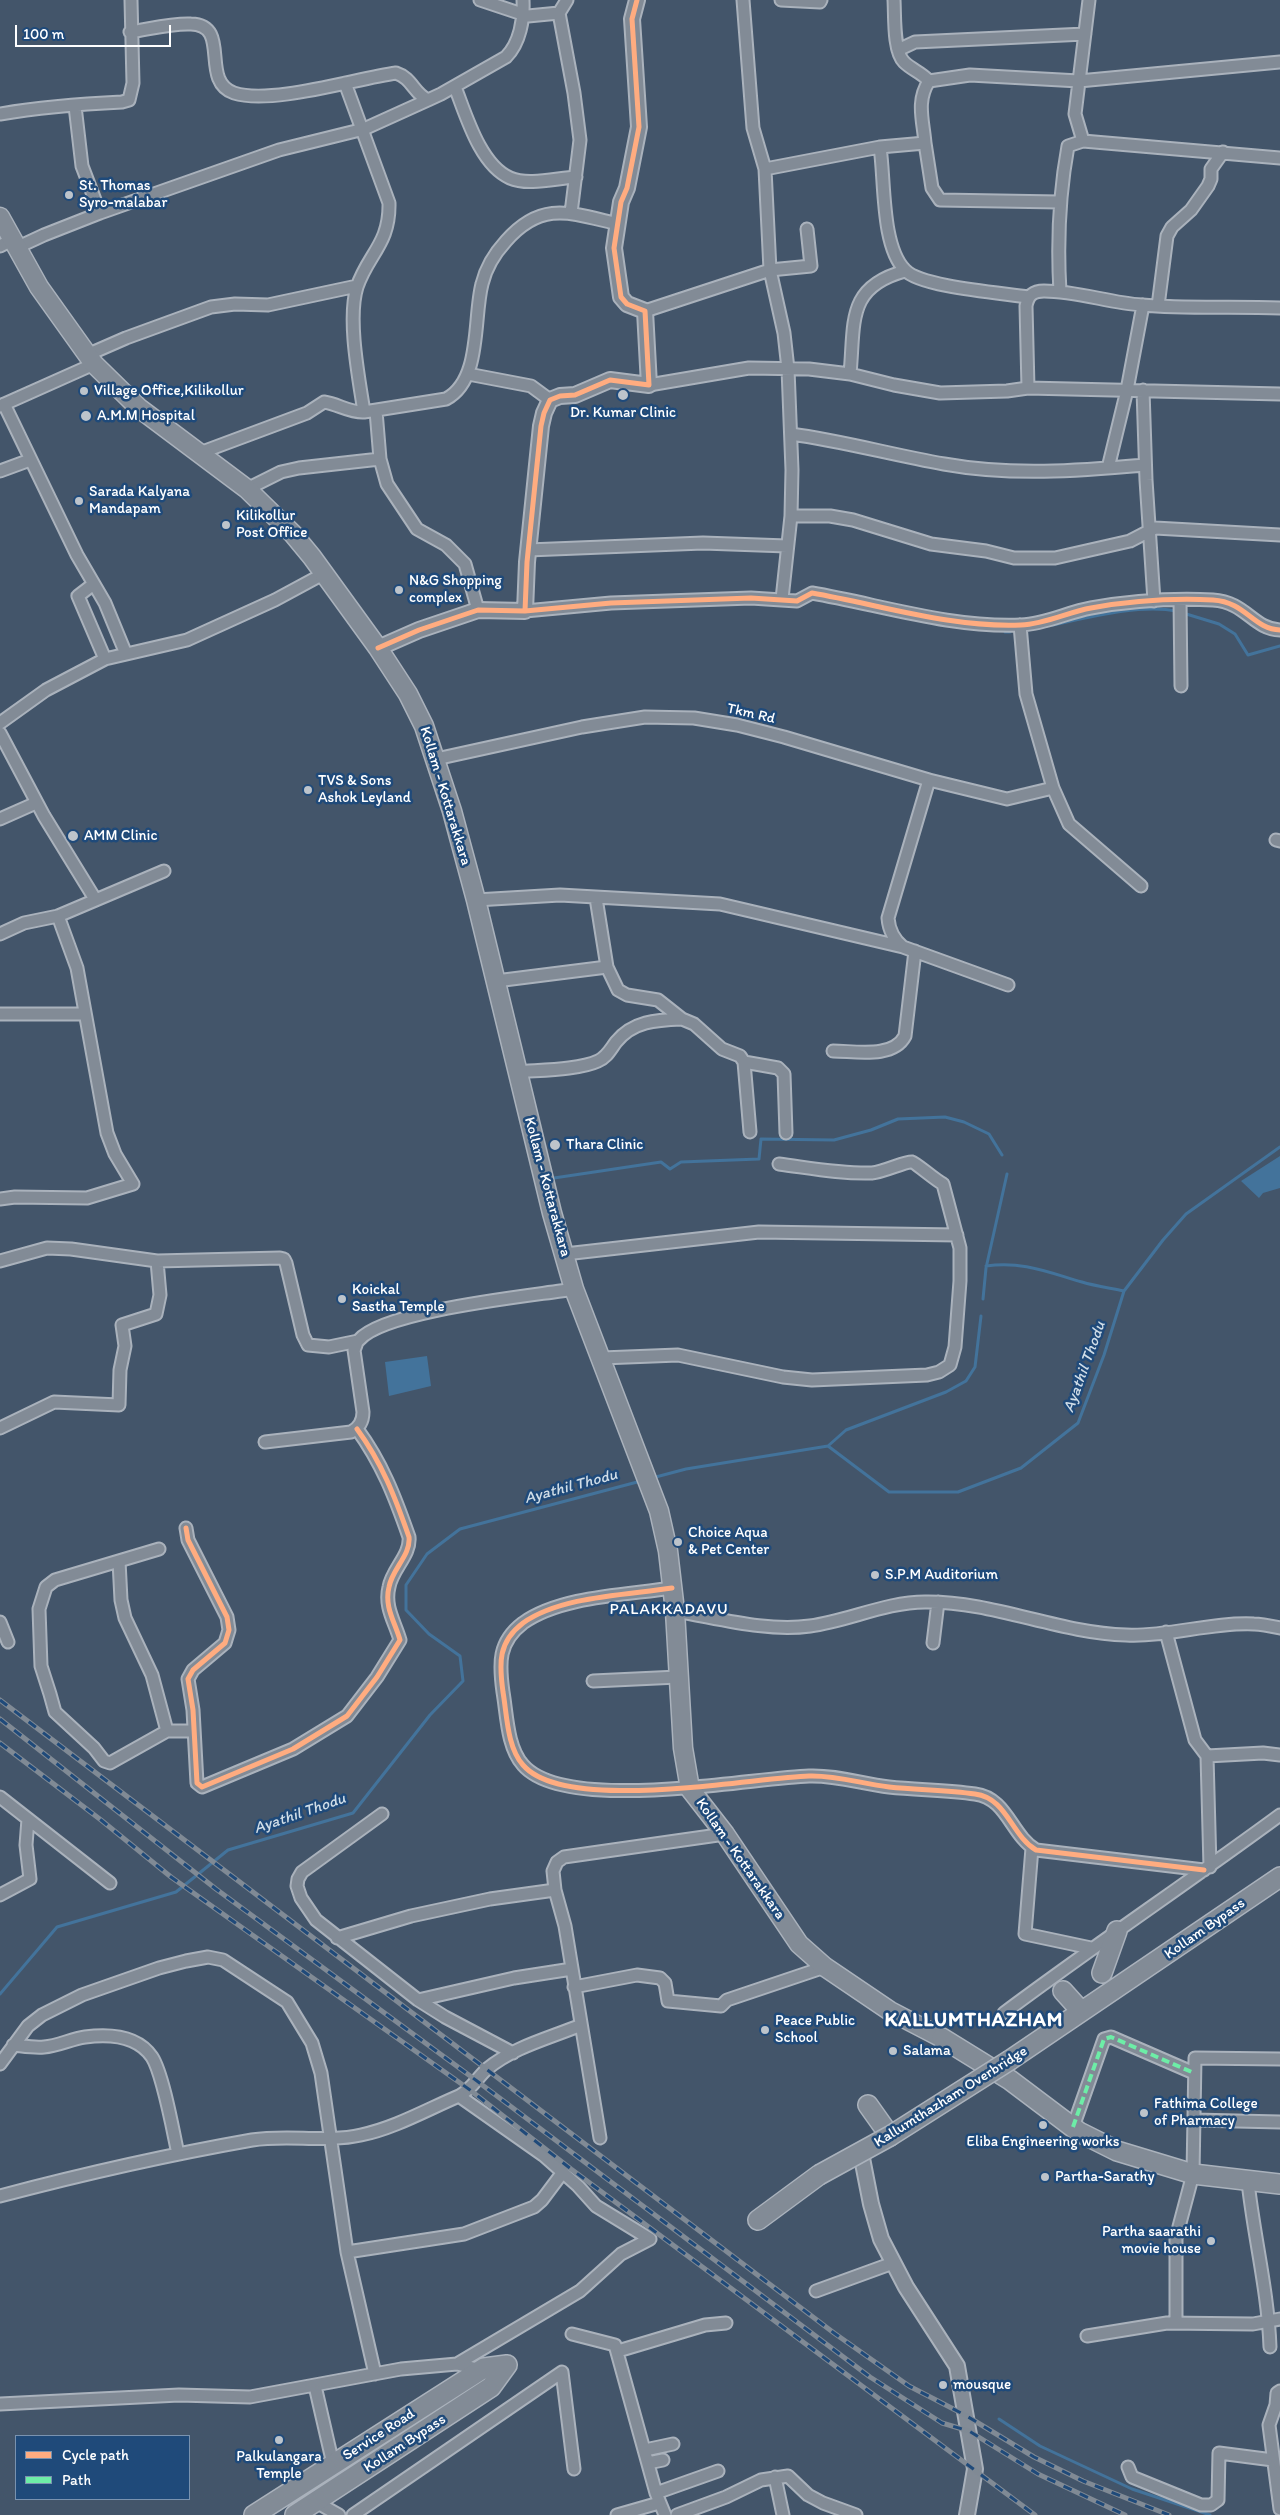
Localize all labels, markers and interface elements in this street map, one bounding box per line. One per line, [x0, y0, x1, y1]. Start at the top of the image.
scale bar [18, 15, 174, 47]
text: 100 m [23, 25, 64, 43]
place label: St. Thomas Syro-malabar [79, 177, 167, 212]
marker: St. Thomas Syro-malabar [63, 189, 75, 201]
place label: Village Office,Kilikollur [94, 382, 244, 400]
marker: Village Office,Kilikollur [78, 385, 90, 397]
marker: Dr. Kumar Clinic [616, 388, 630, 402]
place label: Dr. Kumar Clinic [570, 404, 676, 422]
place label: A.M.M Hospital [97, 407, 195, 425]
marker: A.M.M Hospital [79, 409, 93, 423]
place label: Sarada Kalyana Mandapam [89, 483, 190, 518]
marker: Sarada Kalyana Mandapam [73, 495, 85, 507]
place label: Kilikollur Post Office [236, 507, 307, 542]
marker: Kilikollur Post Office [220, 519, 232, 531]
place label: N&G Shopping complex [409, 572, 502, 607]
marker: N&G Shopping complex [393, 584, 405, 596]
street label: Tkm Rd [725, 700, 777, 728]
street label: Kollam - Kottarakkara [415, 725, 475, 867]
place label: TVS & Sons Ashok Leyland [318, 772, 411, 807]
marker: TVS & Sons Ashok Leyland [302, 784, 314, 796]
place label: AMM Clinic [84, 827, 157, 845]
marker: AMM Clinic [66, 829, 80, 843]
street label: Kollam - Kottarakkara [520, 1115, 574, 1259]
place label: Thara Clinic [566, 1136, 643, 1154]
marker: Thara Clinic [548, 1138, 562, 1152]
place label: Koickal Sastha Temple [352, 1281, 445, 1316]
marker: Koickal Sastha Temple [336, 1293, 348, 1305]
water label: Ayathil Thodu [1060, 1319, 1110, 1415]
water label: Ayathil Thodu [522, 1465, 620, 1509]
place label: Choice Aqua & Pet Center [688, 1524, 769, 1559]
marker: Choice Aqua & Pet Center [672, 1536, 684, 1548]
place label: S.P.M Auditorium [885, 1566, 998, 1584]
marker: S.P.M Auditorium [869, 1569, 881, 1581]
district label: PALAKKADAVU [608, 1600, 730, 1620]
water label: Ayathil Thodu [252, 1789, 348, 1839]
street label: Kollam - Kottarakkara [691, 1795, 789, 1923]
street label: Kollam Bypass [1161, 1895, 1249, 1963]
district label: KALLUMTHAZHAM [883, 2009, 1065, 2033]
place label: Peace Public School [775, 2012, 855, 2047]
marker: Peace Public School [759, 2024, 771, 2036]
street label: Kallumthazham Overbridge [871, 2042, 1031, 2152]
place label: Salama [903, 2042, 951, 2060]
marker: Salama [887, 2045, 899, 2057]
place label: Fathima College of Pharmacy [1154, 2095, 1258, 2130]
marker: Fathima College of Pharmacy [1138, 2107, 1150, 2119]
marker: Eliba Engineering works [1037, 2119, 1049, 2131]
place label: Eliba Engineering works [967, 2133, 1119, 2151]
place label: Partha-Sarathy [1055, 2168, 1154, 2186]
marker: Partha-Sarathy [1039, 2171, 1051, 2183]
place label: Partha saarathi movie house [1102, 2223, 1201, 2258]
marker: Partha saarathi movie house [1205, 2235, 1217, 2247]
place label: mousque [953, 2376, 1011, 2394]
marker: mousque [937, 2379, 949, 2391]
street label: Service Road [340, 2405, 418, 2465]
street label: Kollam Bypass [361, 2411, 449, 2477]
marker: Palkulangara Temple [273, 2434, 285, 2446]
legend [15, 2435, 190, 2500]
text: Cycle path [62, 2446, 129, 2464]
place label: Palkulangara Temple [236, 2448, 322, 2483]
text: Path [62, 2471, 91, 2489]

